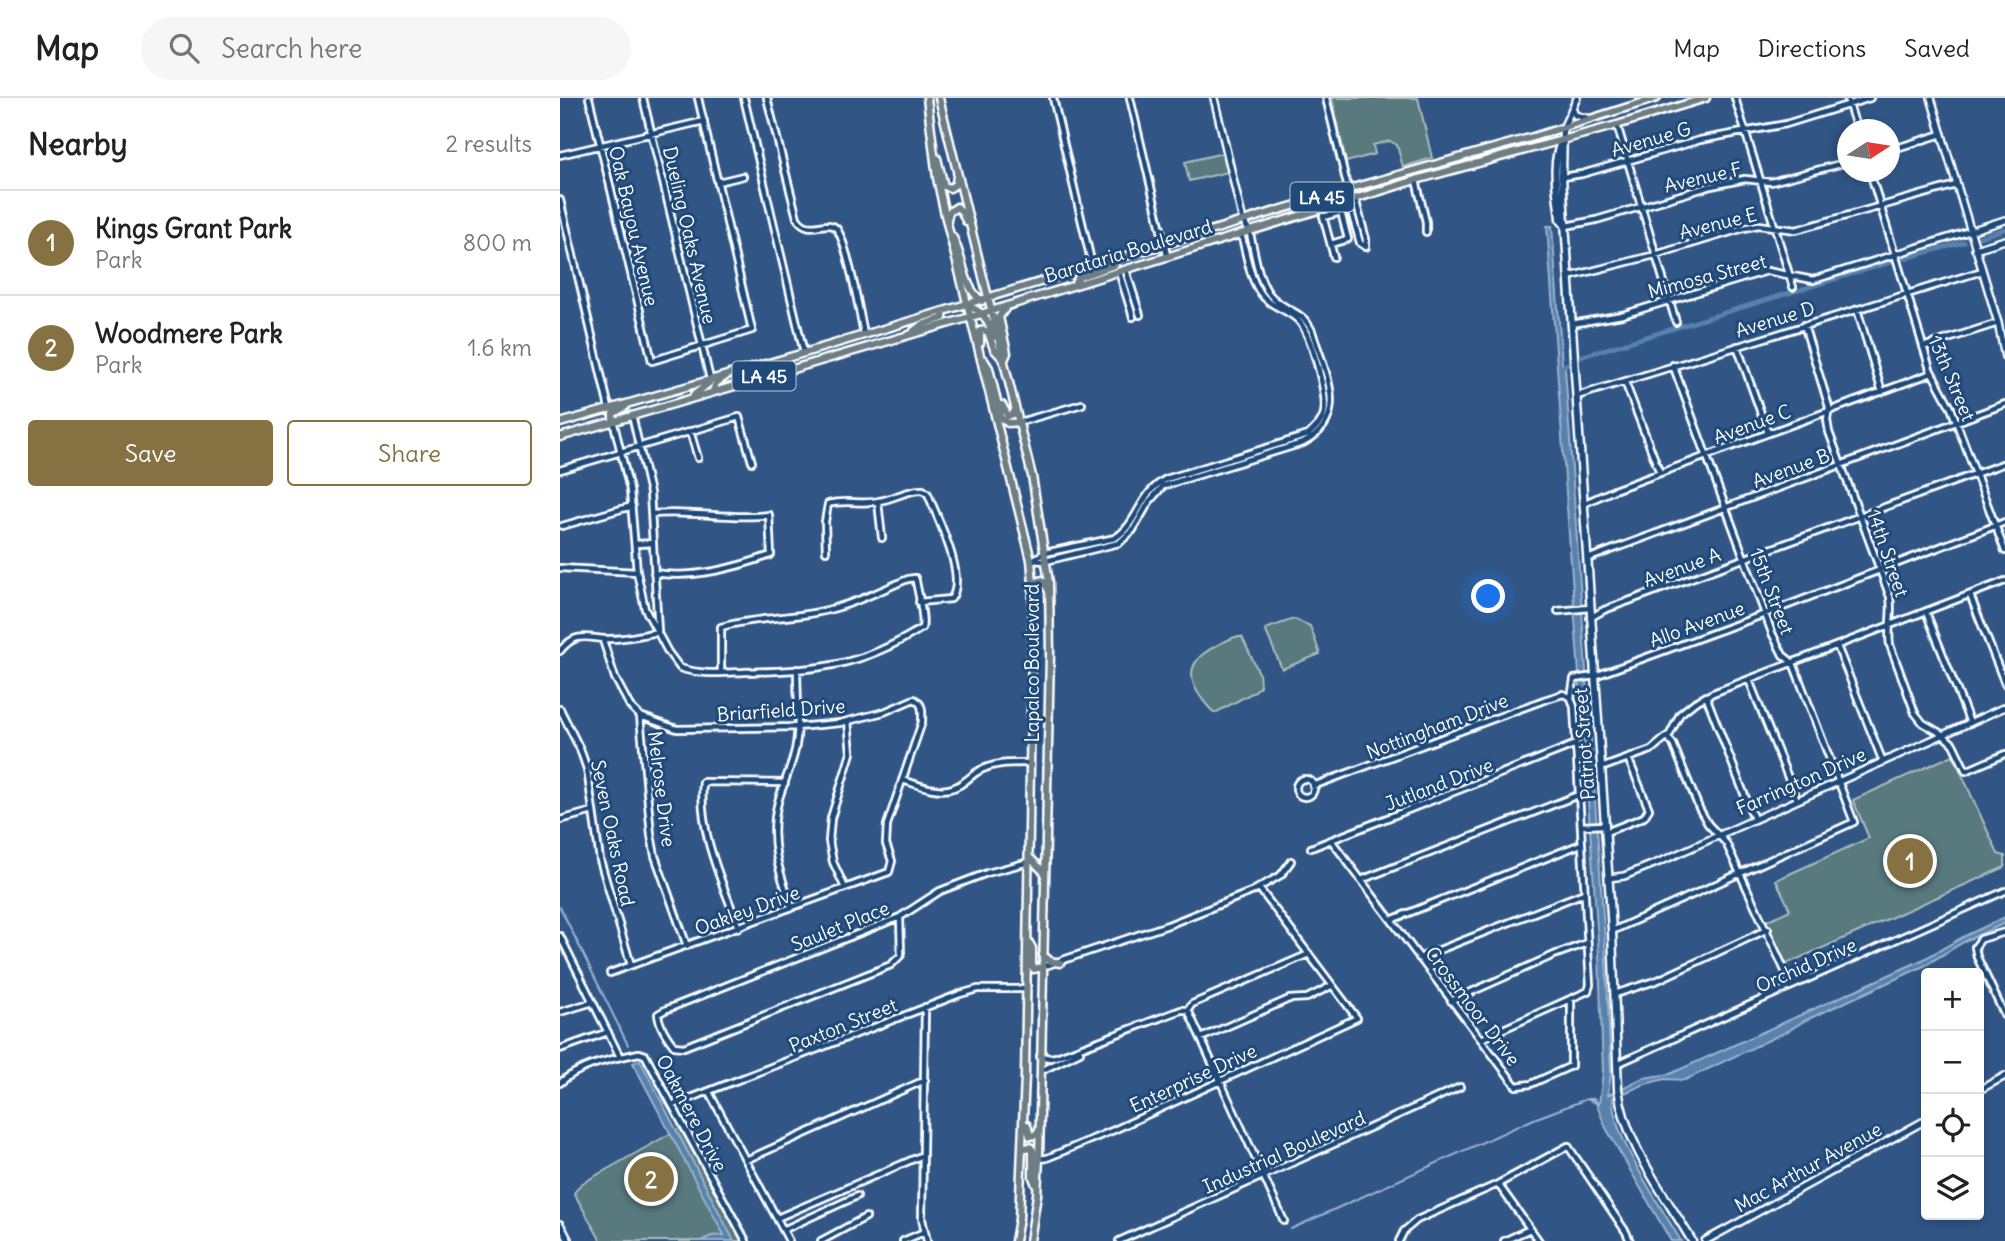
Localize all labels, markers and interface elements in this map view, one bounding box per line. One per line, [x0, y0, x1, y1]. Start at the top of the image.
search box [141, 17, 631, 80]
text: Map [35, 27, 99, 69]
icon: search [165, 29, 203, 67]
text: Search here [221, 32, 362, 65]
text: Map [1673, 33, 1720, 63]
text: Directions [1758, 33, 1866, 63]
text: Saved [1904, 33, 1970, 63]
street label: Avenue G [1608, 116, 1694, 162]
north arrow [1837, 119, 1900, 182]
text: Nearby [28, 125, 128, 163]
text: 2 results [446, 129, 532, 158]
street label: Oak Bayou Avenue [604, 144, 664, 308]
street label: Dueling Oaks Avenue [658, 144, 722, 326]
street label: Avenue F [1662, 156, 1744, 198]
road number: LA 45 [1290, 182, 1354, 212]
street label: Avenue E [1677, 202, 1759, 244]
text: Kings Grant Park [95, 212, 292, 245]
street label: Barataria Boulevard [1041, 214, 1215, 288]
text: 1 [46, 228, 56, 257]
text: 800 m [463, 228, 532, 257]
text: Park [95, 245, 143, 274]
street label: Mimosa Street [1645, 249, 1769, 303]
street label: Avenue D [1732, 296, 1818, 342]
text: Woodmere Park [95, 317, 283, 350]
street label: 13th Street [1923, 331, 1981, 425]
text: 2 [45, 333, 57, 362]
text: 1.6 km [467, 333, 532, 362]
text: Park [95, 350, 143, 379]
road number: LA 45 [732, 362, 795, 390]
street label: Avenue C [1710, 399, 1794, 449]
button: Save [28, 420, 273, 486]
button: Share [287, 420, 532, 486]
street label: Avenue B [1749, 443, 1833, 493]
street label: 14th Street [1862, 506, 1914, 600]
street label: Avenue A [1640, 542, 1724, 592]
street label: 15th Street [1744, 544, 1800, 638]
your location [1471, 579, 1505, 613]
street label: Lapalco Boulevard [1020, 583, 1044, 743]
street label: Allo Avenue [1646, 596, 1748, 652]
street label: Patriot Street [1568, 687, 1600, 801]
street label: Nottingham Drive [1363, 688, 1511, 764]
street label: Briarfield Drive [716, 694, 846, 726]
street label: Melrose Drive [643, 730, 681, 848]
street label: Farrington Drive [1732, 742, 1870, 820]
street label: Jutland Drive [1382, 752, 1496, 816]
street label: Seven Oaks Road [586, 758, 640, 908]
pin: 1 [1887, 835, 1933, 887]
street label: Oakley Drive [691, 880, 803, 940]
street label: Saulet Place [787, 895, 893, 957]
street label: Orchid Drive [1752, 932, 1860, 998]
street label: Crossmoor Drive [1420, 942, 1526, 1070]
map controls [1921, 968, 1984, 1220]
button: + [1921, 968, 1984, 1031]
street label: Paxton Street [785, 992, 901, 1058]
button: − [1921, 1031, 1984, 1094]
street label: Enterprise Drive [1126, 1038, 1260, 1118]
street label: Oakmere Drive [651, 1050, 733, 1176]
button: locate [1921, 1094, 1984, 1157]
street label: Industrial Boulevard [1199, 1105, 1369, 1199]
street label: Mac Arthur Avenue [1730, 1117, 1886, 1217]
pin: 2 [628, 1153, 674, 1205]
button: layers [1921, 1157, 1984, 1220]

